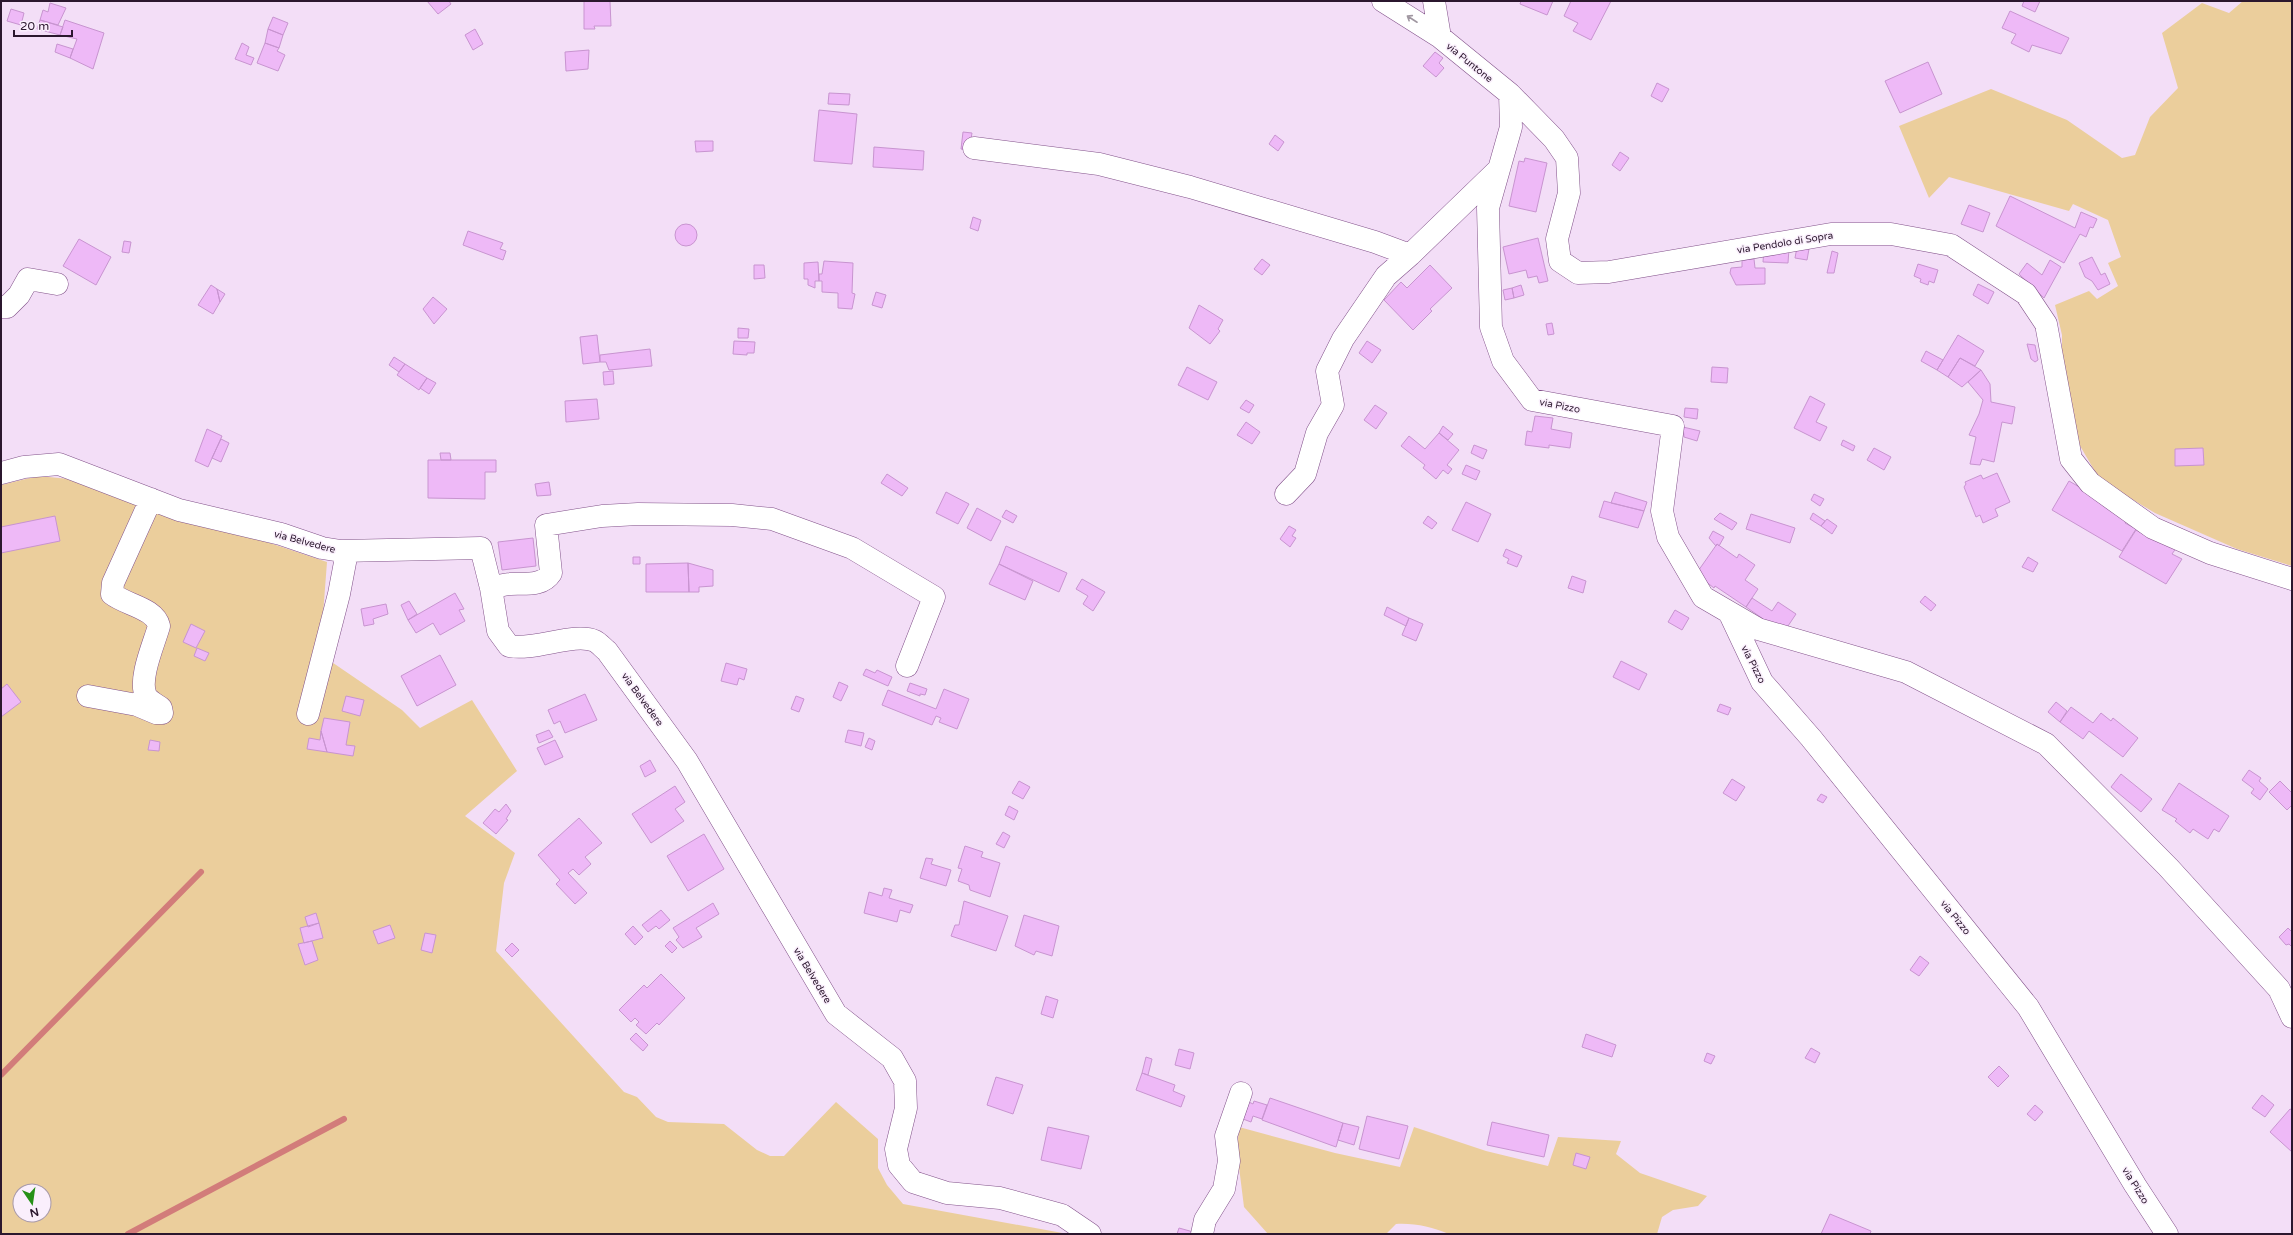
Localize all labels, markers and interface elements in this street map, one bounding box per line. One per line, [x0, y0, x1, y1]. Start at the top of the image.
scale bar [14, 12, 72, 38]
one-way arrow [1406, 15, 1417, 23]
text: 20 m [20, 19, 49, 33]
street label: via Puntone [1444, 40, 1495, 85]
street label: via Pendolo di Sopra [1736, 229, 1834, 257]
street label: via Pizzo [1538, 396, 1581, 416]
street label: via Belvedere [273, 528, 337, 556]
street label: via Pizzo [1738, 643, 1768, 686]
street label: via Belvedere [619, 670, 666, 729]
street label: via Pizzo [1938, 898, 1973, 937]
street label: via Belvedere [791, 945, 834, 1006]
street label: via Pizzo [2119, 1165, 2151, 1206]
north arrow [12, 1183, 52, 1223]
text: N [28, 1205, 40, 1220]

